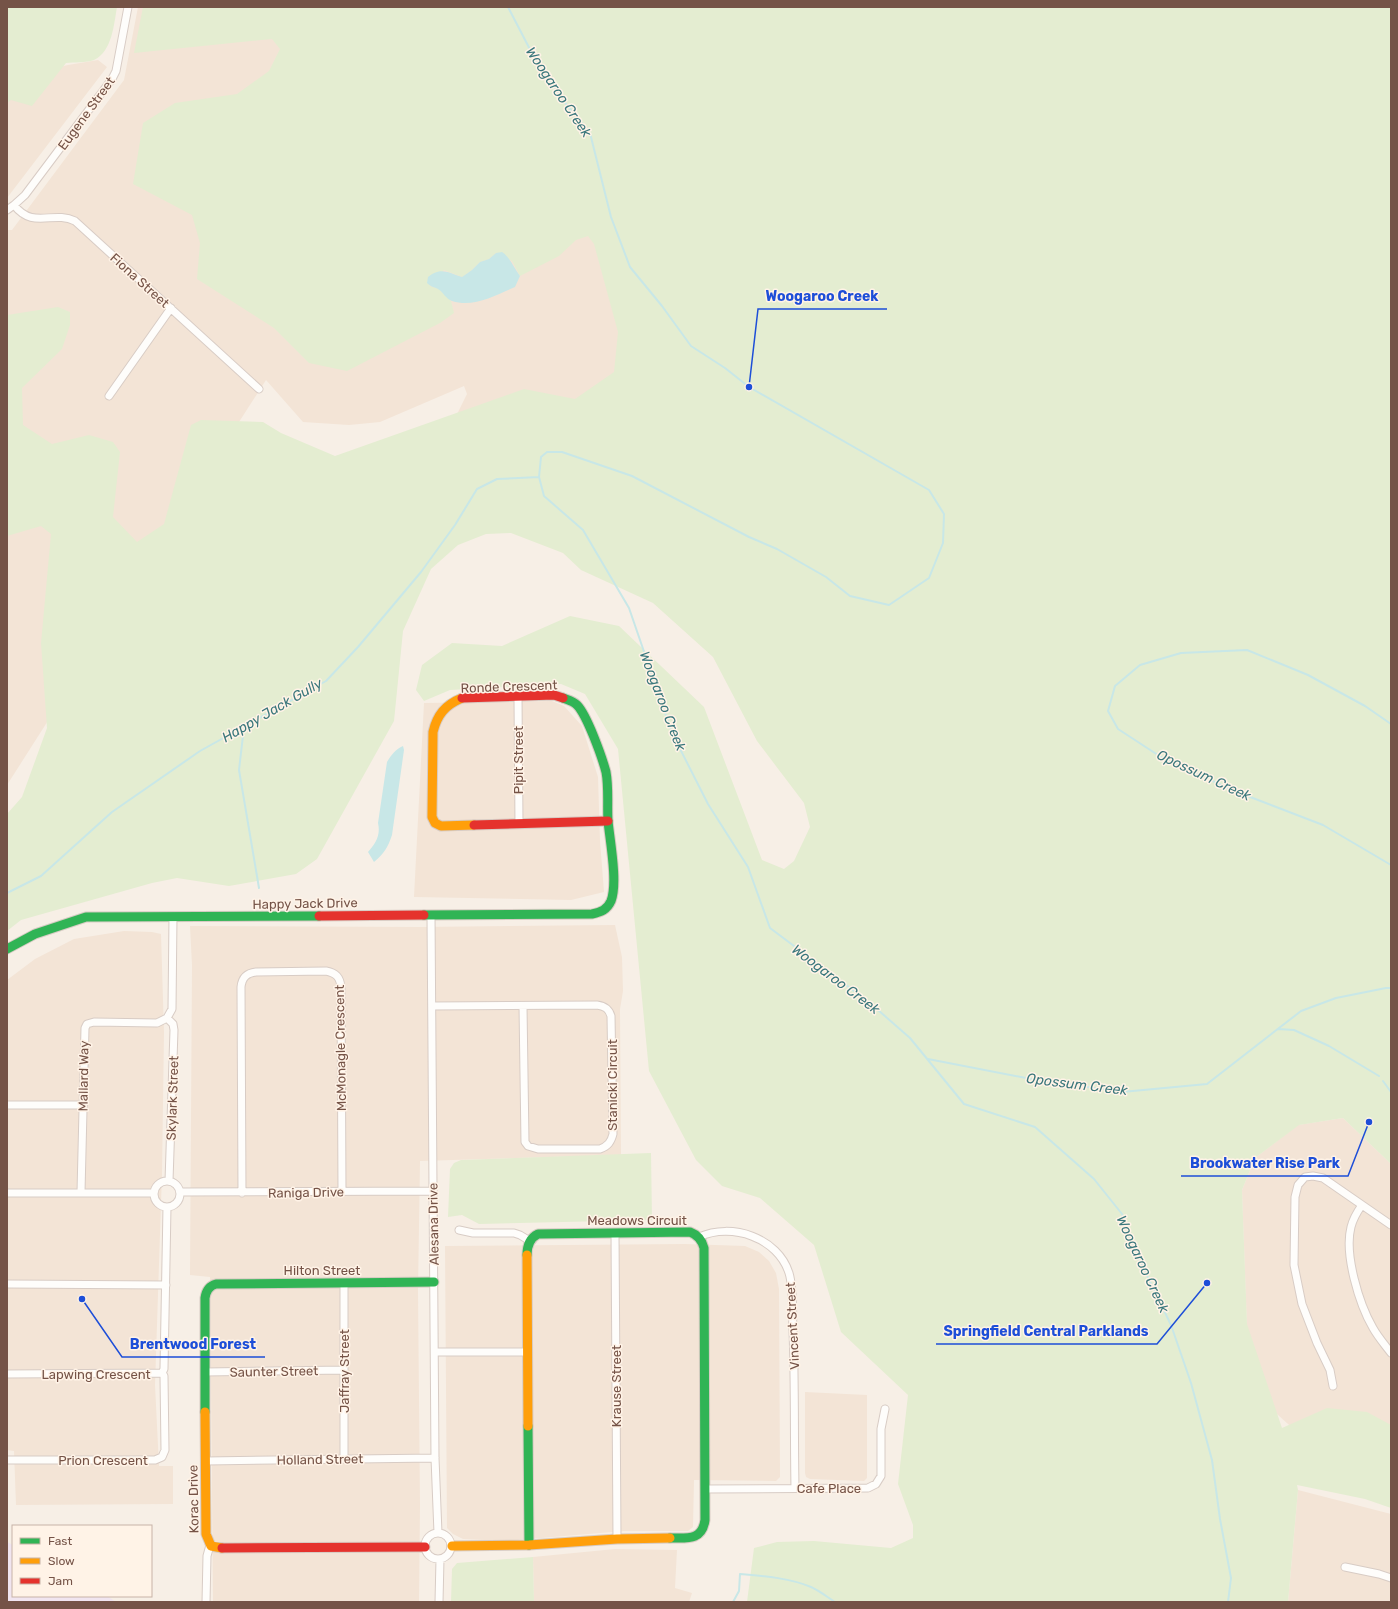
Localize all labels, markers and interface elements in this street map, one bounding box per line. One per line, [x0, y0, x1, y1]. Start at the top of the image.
water label: Woogaroo Creek [522, 44, 596, 141]
street label: Eugene Street [55, 74, 119, 153]
street label: Fiona Street [107, 250, 172, 311]
callout: Woogaroo Creek [758, 283, 887, 309]
text: Woogaroo Creek [766, 288, 879, 305]
water label: Woogaroo Creek [636, 649, 690, 754]
water label: Happy Jack Gully [219, 674, 327, 746]
street label: Ronde Crescent [460, 677, 558, 696]
street label: Pipit Street [511, 726, 526, 794]
water label: Opossum Creek [1154, 746, 1254, 805]
street label: Happy Jack Drive [252, 895, 358, 912]
water label: Woogaroo Creek [788, 941, 884, 1018]
street label: McMonagle Crescent [332, 985, 350, 1111]
street label: Stanicki Circuit [605, 1039, 620, 1131]
street label: Mallard Way [75, 1040, 92, 1112]
street label: Skylark Street [164, 1055, 181, 1141]
water label: Opossum Creek [1025, 1070, 1129, 1099]
callout: Brookwater Rise Park [1181, 1150, 1348, 1176]
text: Brookwater Rise Park [1190, 1155, 1341, 1172]
street label: Alesana Drive [425, 1183, 442, 1265]
street label: Raniga Drive [268, 1184, 344, 1202]
street label: Meadows Circuit [587, 1213, 687, 1228]
water label: Woogaroo Creek [1113, 1213, 1173, 1316]
street label: Hilton Street [284, 1263, 360, 1278]
street label: Vincent Street [783, 1282, 802, 1370]
callout: Springfield Central Parklands [936, 1318, 1157, 1344]
text: Springfield Central Parklands [944, 1323, 1149, 1340]
street label: Jaffray Street [337, 1329, 352, 1413]
callout: Brentwood Forest [122, 1331, 265, 1357]
text: Brentwood Forest [130, 1336, 257, 1353]
street label: Krause Street [609, 1345, 624, 1427]
street label: Saunter Street [230, 1363, 318, 1380]
street label: Lapwing Crescent [41, 1367, 151, 1383]
street label: Holland Street [277, 1451, 363, 1468]
street label: Prion Crescent [58, 1453, 148, 1468]
street label: Korac Drive [185, 1465, 202, 1533]
street label: Cafe Place [797, 1481, 861, 1496]
legend [12, 1525, 152, 1597]
text: Fast [48, 1534, 72, 1548]
text: Slow [48, 1554, 75, 1568]
text: Jam [48, 1574, 73, 1588]

